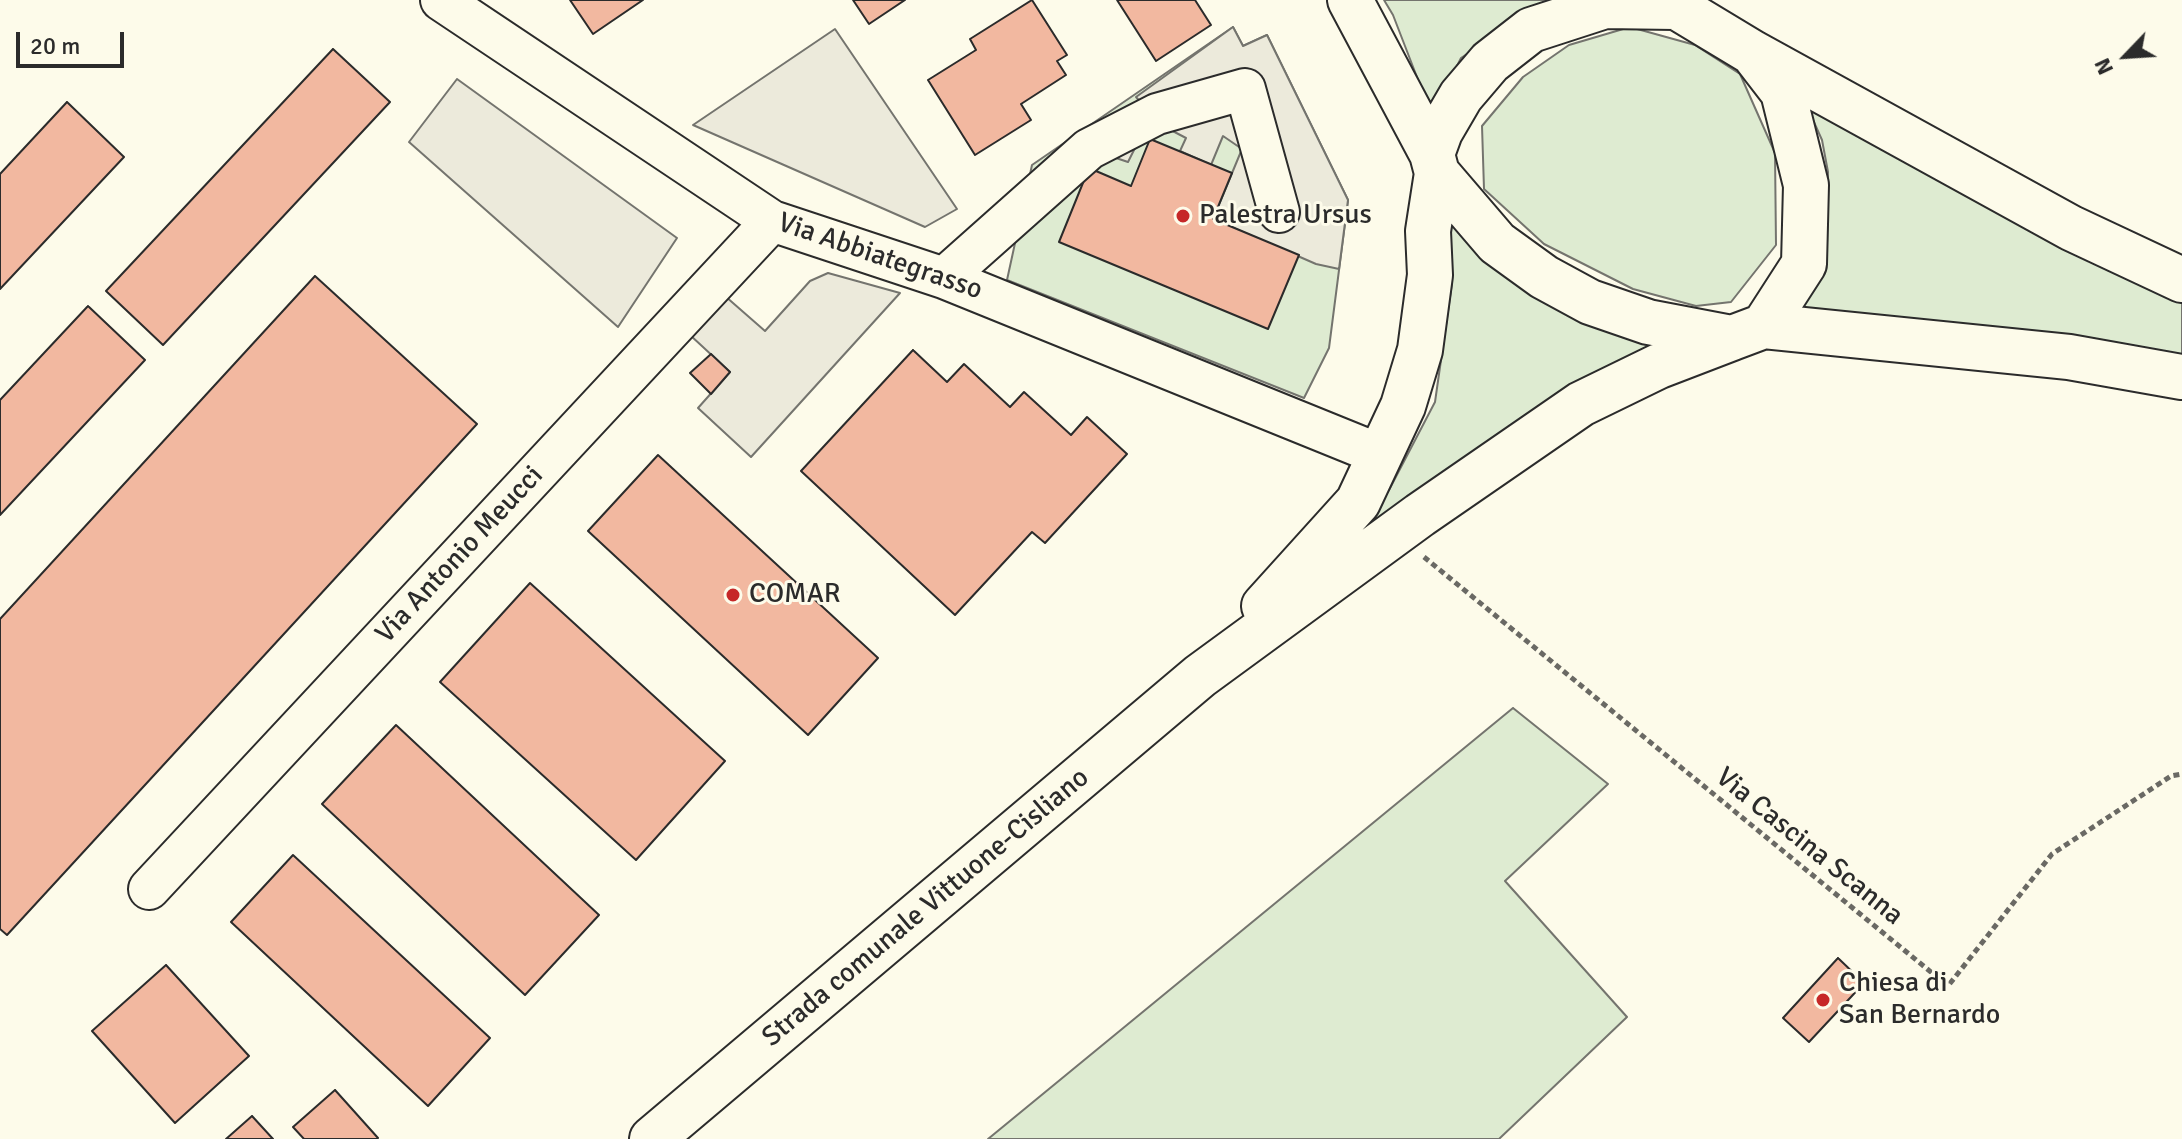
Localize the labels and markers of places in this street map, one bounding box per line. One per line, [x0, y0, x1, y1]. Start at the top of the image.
place label: Palestra Ursus [1199, 199, 1372, 233]
marker: Palestra Ursus [1174, 207, 1192, 225]
place label: COMAR [749, 578, 841, 612]
marker: COMAR [724, 586, 742, 604]
place label: Chiesa di San Bernardo [1839, 967, 2000, 1033]
marker: Chiesa di San Bernardo [1814, 991, 1832, 1009]

